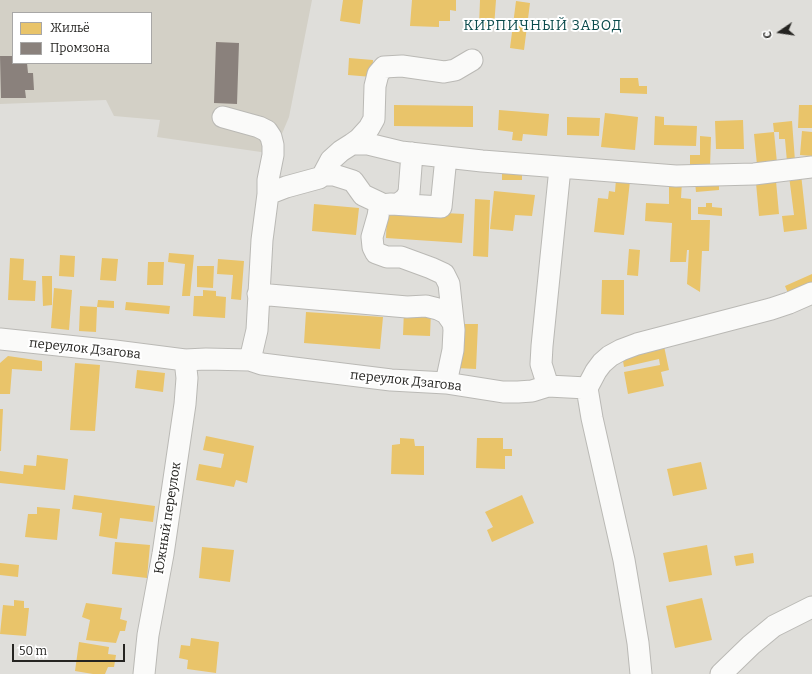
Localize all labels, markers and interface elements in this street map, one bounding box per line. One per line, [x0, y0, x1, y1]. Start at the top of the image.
legend [12, 12, 152, 64]
north arrow [760, 12, 800, 52]
district label: КИРПИЧНЫЙ ЗАВОД [464, 18, 622, 34]
text: Жильё [50, 21, 90, 35]
text: С [761, 30, 775, 40]
text: Промзона [50, 41, 110, 55]
street label: переулок Дзагова [28, 335, 142, 363]
street label: переулок Дзагова [349, 367, 463, 395]
street label: Южный переулок [151, 461, 185, 575]
scale bar [14, 636, 127, 662]
text: 50 m [19, 644, 47, 658]

